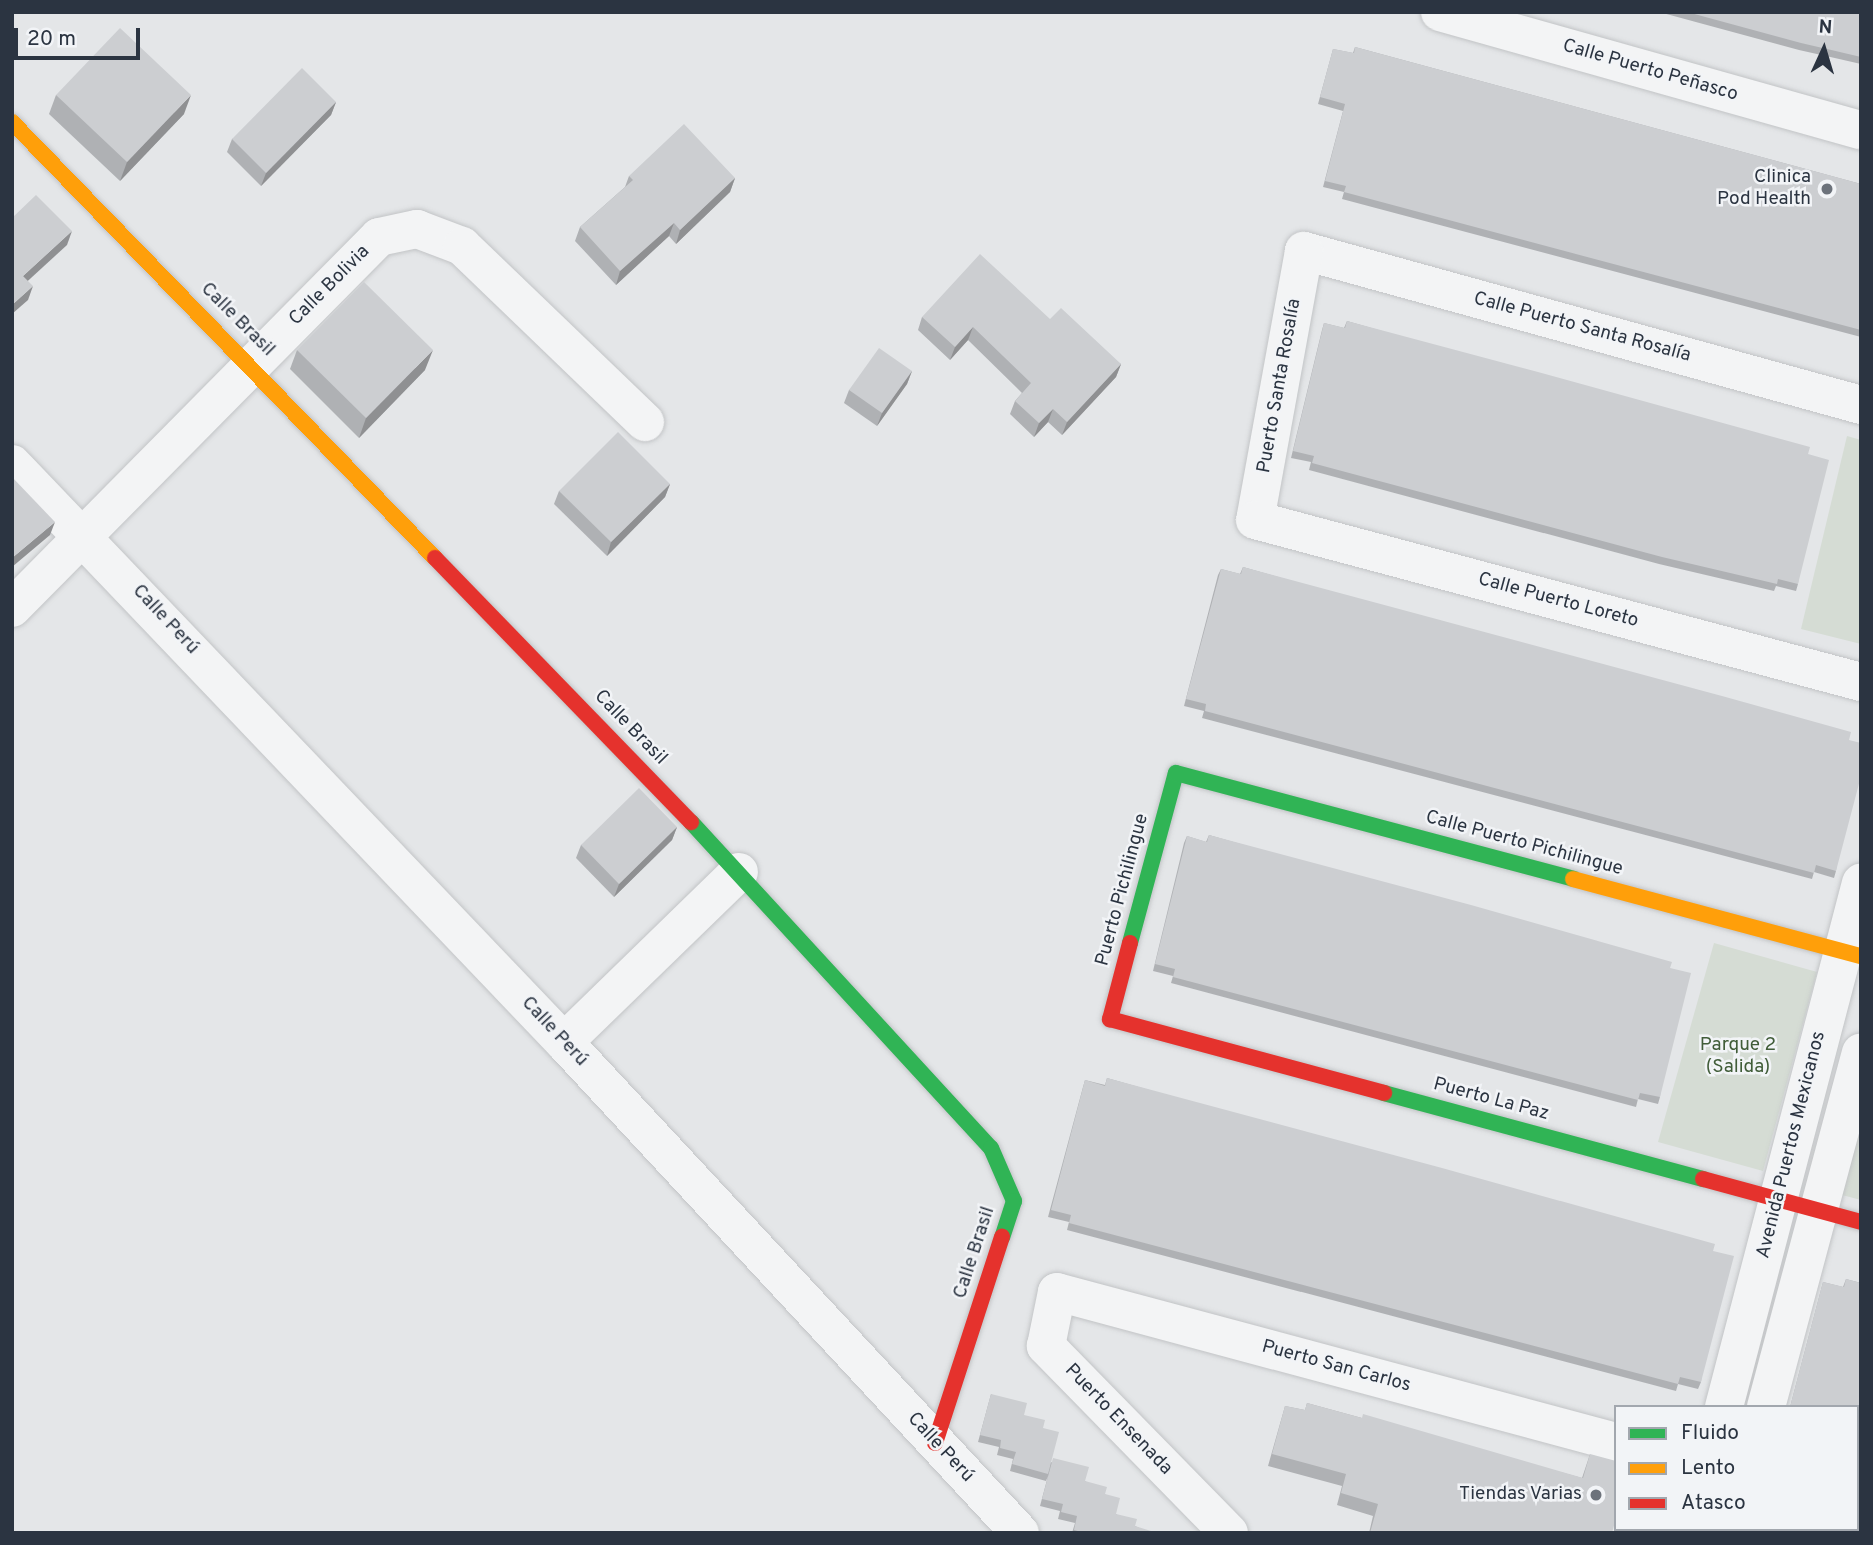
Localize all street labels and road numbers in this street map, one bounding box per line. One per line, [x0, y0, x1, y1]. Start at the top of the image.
street label: Calle Puerto Peñasco [1560, 35, 1740, 107]
street label: Calle Bolivia [285, 241, 375, 331]
street label: Calle Brasil [195, 278, 279, 362]
street label: Calle Puerto Santa Rosalía [1471, 288, 1693, 368]
street label: Puerto Santa Rosalía [1253, 297, 1307, 475]
street label: Calle Puerto Loreto [1475, 569, 1641, 633]
street label: Calle Perú [127, 580, 203, 660]
street label: Calle Brasil [589, 686, 671, 770]
street label: Calle Puerto Pichilingue [1423, 807, 1625, 881]
street label: Puerto Pichilingue [1092, 811, 1154, 969]
street label: Calle Perú [516, 992, 592, 1072]
street label: Avenida Puertos Mexicanos [1753, 1029, 1831, 1261]
street label: Puerto La Paz [1431, 1074, 1551, 1126]
street label: Calle Brasil [949, 1204, 1001, 1302]
street label: Puerto San Carlos [1259, 1336, 1413, 1398]
street label: Puerto Ensenada [1059, 1360, 1177, 1480]
street label: Calle Perú [902, 1408, 978, 1488]

